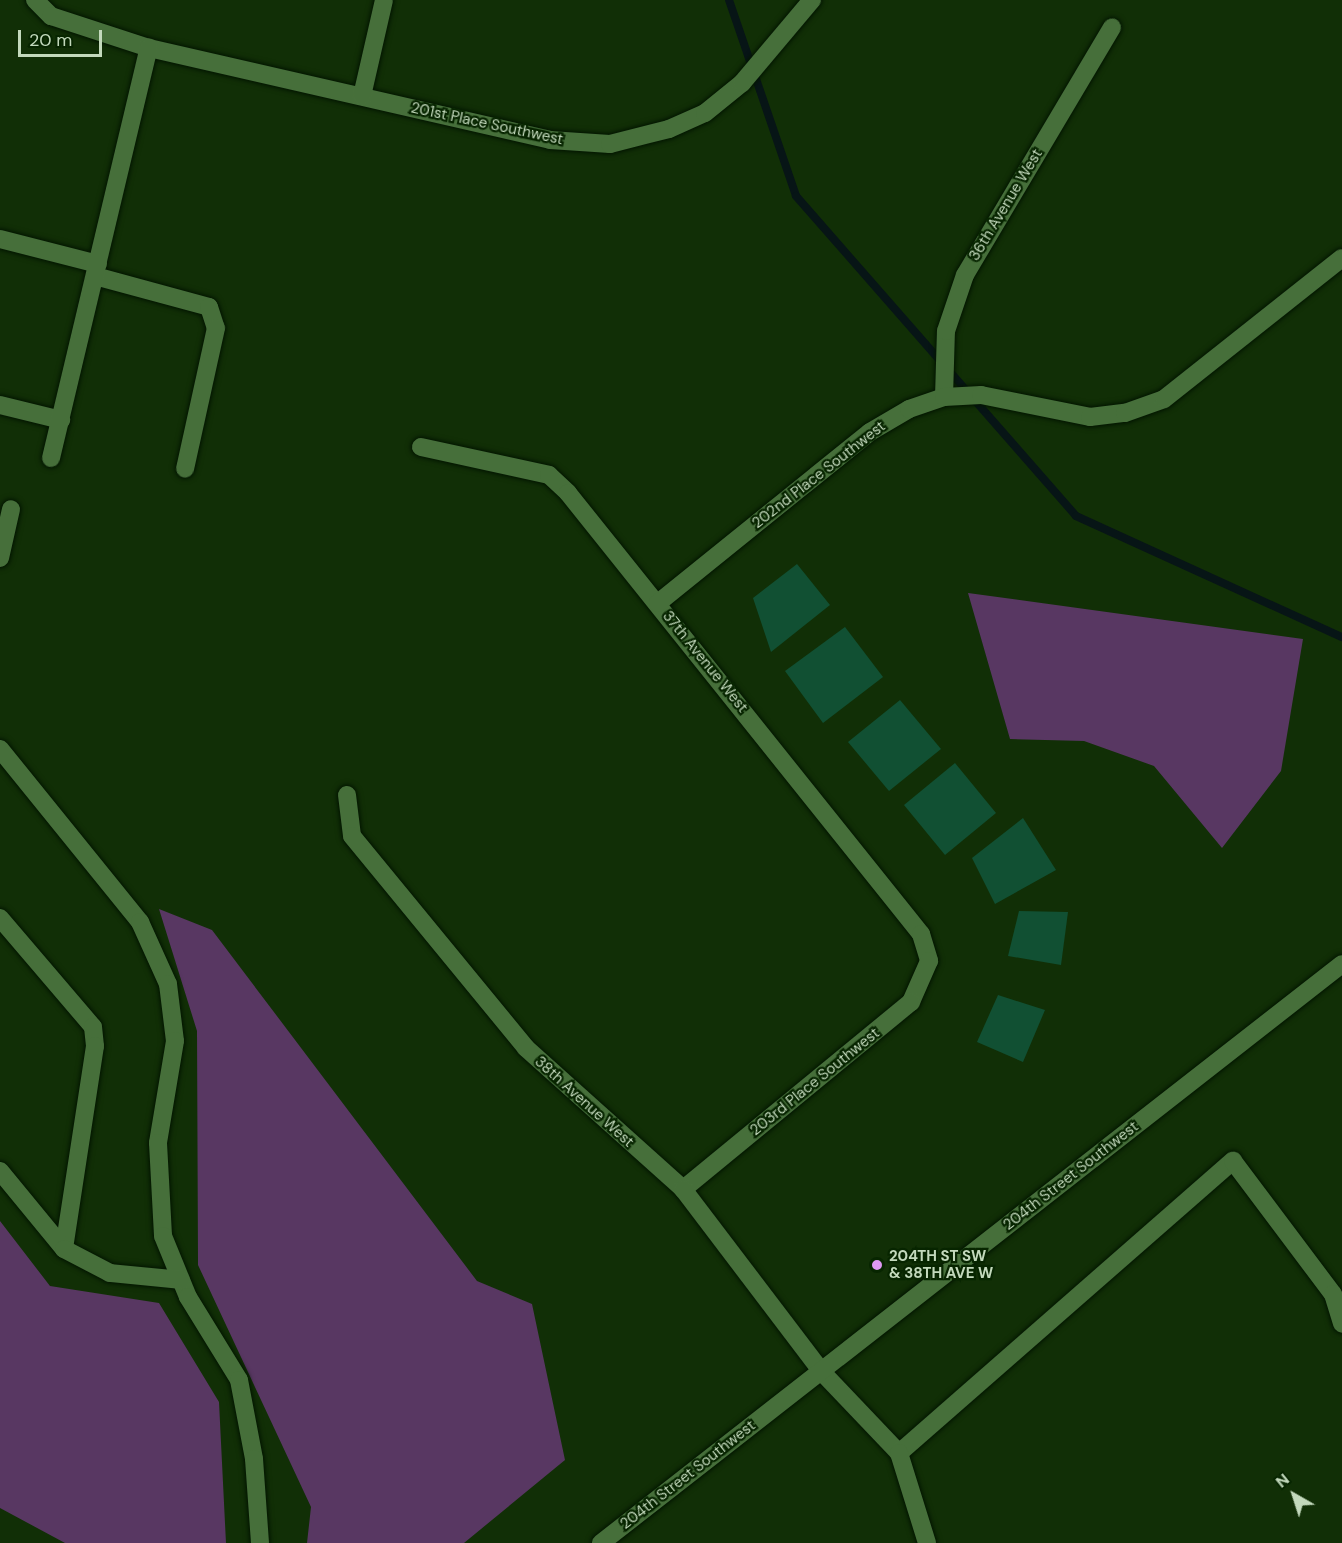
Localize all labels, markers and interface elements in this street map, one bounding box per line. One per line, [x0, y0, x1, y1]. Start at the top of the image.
scale bar [21, 18, 105, 56]
text: 20 m [29, 28, 72, 52]
street label: 201st Place Southwest [409, 99, 565, 149]
street label: 36th Avenue West [966, 146, 1046, 264]
street label: 202nd Place Southwest [749, 417, 889, 533]
street label: 37th Avenue West [659, 608, 751, 716]
street label: 203rd Place Southwest [747, 1024, 883, 1140]
street label: 38th Avenue West [531, 1053, 637, 1151]
street label: 204th Street Southwest [1000, 1118, 1142, 1234]
place label: 204TH ST SW & 38TH AVE W [889, 1247, 993, 1282]
marker: 204TH ST SW & 38TH AVE W [870, 1258, 884, 1272]
street label: 204th Street Southwest [617, 1417, 759, 1533]
north arrow [1264, 1465, 1324, 1525]
text: N [1271, 1469, 1293, 1492]

